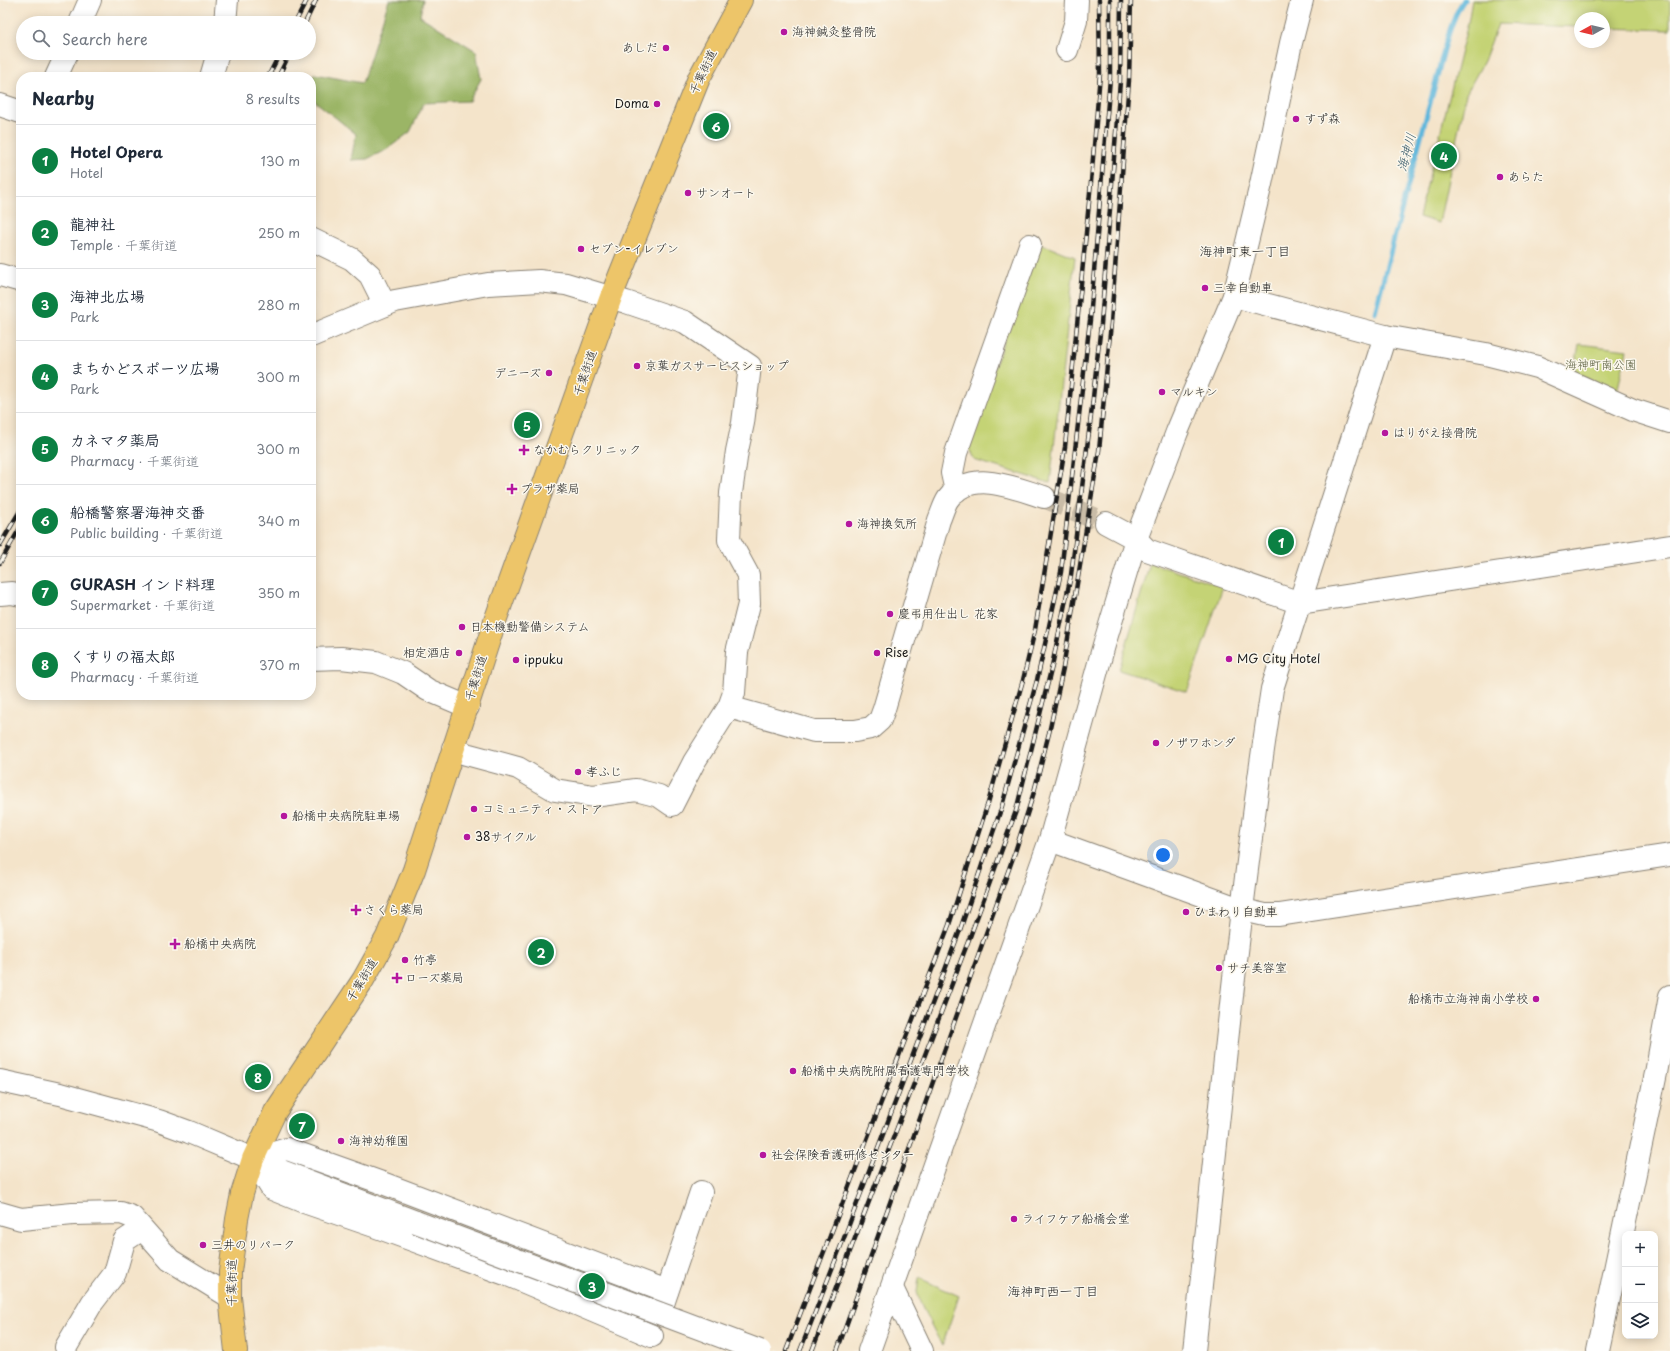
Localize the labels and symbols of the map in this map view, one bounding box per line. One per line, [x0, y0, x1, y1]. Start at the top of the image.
north arrow [1574, 12, 1610, 48]
place label: 海神鍼灸整骨院 [792, 22, 876, 40]
marker: 海神鍼灸整骨院 [779, 27, 789, 37]
place label: あしだ [622, 38, 658, 56]
marker: あしだ [661, 43, 671, 53]
street label: 千葉街道 [684, 46, 720, 97]
place label: Doma [615, 94, 650, 112]
marker: Doma [652, 99, 662, 109]
place label: すず森 [1304, 109, 1340, 127]
pin: 6 [703, 111, 729, 141]
marker: すず森 [1291, 114, 1301, 124]
water label: 海神川 [1391, 131, 1420, 173]
pin: 4 [1431, 141, 1457, 171]
place label: あらた [1508, 167, 1544, 185]
marker: あらた [1495, 172, 1505, 182]
place label: サンオート [696, 183, 756, 201]
marker: サンオート [683, 188, 693, 198]
place label: セブン-イレブン [589, 239, 679, 257]
district label: 海神町東一丁目 [1199, 241, 1291, 260]
marker: セブン-イレブン [576, 244, 586, 254]
place label: 三幸自動車 [1213, 278, 1273, 296]
marker: 三幸自動車 [1200, 283, 1210, 293]
street label: 千葉街道 [568, 347, 600, 398]
park label: 海神町南公園 [1565, 355, 1637, 373]
place label: 京葉ガスサービスショップ [645, 356, 789, 374]
marker: 京葉ガスサービスショップ [632, 361, 642, 371]
place label: デニーズ [494, 363, 541, 381]
marker: デニーズ [544, 368, 554, 378]
place label: マルキン [1170, 382, 1218, 400]
marker: マルキン [1157, 387, 1167, 397]
pin: 5 [514, 410, 540, 440]
place label: はりがえ接骨院 [1393, 423, 1477, 441]
marker: はりがえ接骨院 [1380, 428, 1390, 438]
place label: なかむらクリニック [533, 440, 641, 458]
marker: なかむらクリニック [518, 444, 530, 456]
place label: プラザ薬局 [520, 479, 580, 497]
marker: プラザ薬局 [507, 484, 517, 494]
place label: 海神換気所 [857, 514, 917, 532]
marker: 海神換気所 [844, 519, 854, 529]
pin: 1 [1268, 527, 1294, 557]
place label: 慶弔用仕出し 花家 [898, 604, 998, 622]
marker: 慶弔用仕出し 花家 [885, 609, 895, 619]
place label: 日本機動警備システム [470, 617, 590, 635]
marker: 日本機動警備システム [457, 622, 467, 632]
place label: 相定酒店 [403, 643, 451, 661]
place label: Rise [885, 643, 908, 661]
marker: 相定酒店 [454, 648, 464, 658]
marker: Rise [872, 648, 882, 658]
place label: MG City Hotel [1237, 649, 1320, 667]
place label: ippuku [524, 650, 563, 668]
street label: 千葉街道 [459, 652, 491, 703]
marker: MG City Hotel [1224, 654, 1234, 664]
marker: ippuku [511, 655, 521, 665]
place label: ノザワホンダ [1164, 733, 1236, 751]
marker: ノザワホンダ [1151, 738, 1161, 748]
place label: 孝ふじ [586, 762, 622, 780]
marker: 孝ふじ [573, 767, 583, 777]
place label: コミュニティ・ストア [482, 799, 603, 817]
marker: コミュニティ・ストア [469, 804, 479, 814]
place label: 船橋中央病院駐車場 [292, 806, 400, 824]
marker: 船橋中央病院駐車場 [279, 811, 289, 821]
place label: 38サイクル [475, 827, 537, 845]
marker: 38サイクル [462, 832, 472, 842]
your location [1153, 845, 1173, 865]
place label: さくら薬局 [364, 900, 424, 918]
place label: ひまわり自動車 [1194, 902, 1278, 920]
marker: さくら薬局 [351, 905, 361, 915]
marker: ひまわり自動車 [1181, 907, 1191, 917]
place label: 船橋中央病院 [184, 934, 256, 952]
pin: 2 [528, 937, 554, 967]
marker: 船橋中央病院 [169, 938, 181, 950]
place label: 竹亭 [413, 950, 437, 968]
street label: 千葉街道 [341, 954, 381, 1005]
marker: 竹亭 [400, 955, 410, 965]
place label: サチ美容室 [1227, 958, 1287, 976]
marker: サチ美容室 [1214, 963, 1224, 973]
place label: ローズ薬局 [405, 968, 464, 986]
marker: ローズ薬局 [392, 973, 402, 983]
place label: 船橋市立海神南小学校 [1408, 989, 1528, 1007]
marker: 船橋市立海神南小学校 [1531, 994, 1541, 1004]
place label: 船橋中央病院附属看護専門学校 [801, 1061, 969, 1079]
pin: 8 [245, 1062, 271, 1092]
marker: 船橋中央病院附属看護専門学校 [788, 1066, 798, 1076]
pin: 7 [289, 1111, 315, 1141]
place label: 海神幼稚園 [349, 1131, 409, 1149]
marker: 海神幼稚園 [336, 1136, 346, 1146]
place label: 社会保険看護研修センター [771, 1145, 915, 1163]
marker: 社会保険看護研修センター [758, 1150, 768, 1160]
place label: ライフケア船橋会堂 [1022, 1209, 1130, 1227]
marker: ライフケア船橋会堂 [1009, 1214, 1019, 1224]
place label: 三井のリパーク [211, 1235, 295, 1253]
marker: 三井のリパーク [198, 1240, 208, 1250]
street label: 千葉街道 [222, 1259, 240, 1307]
pin: 3 [579, 1271, 605, 1301]
district label: 海神町西一丁目 [1007, 1281, 1099, 1300]

